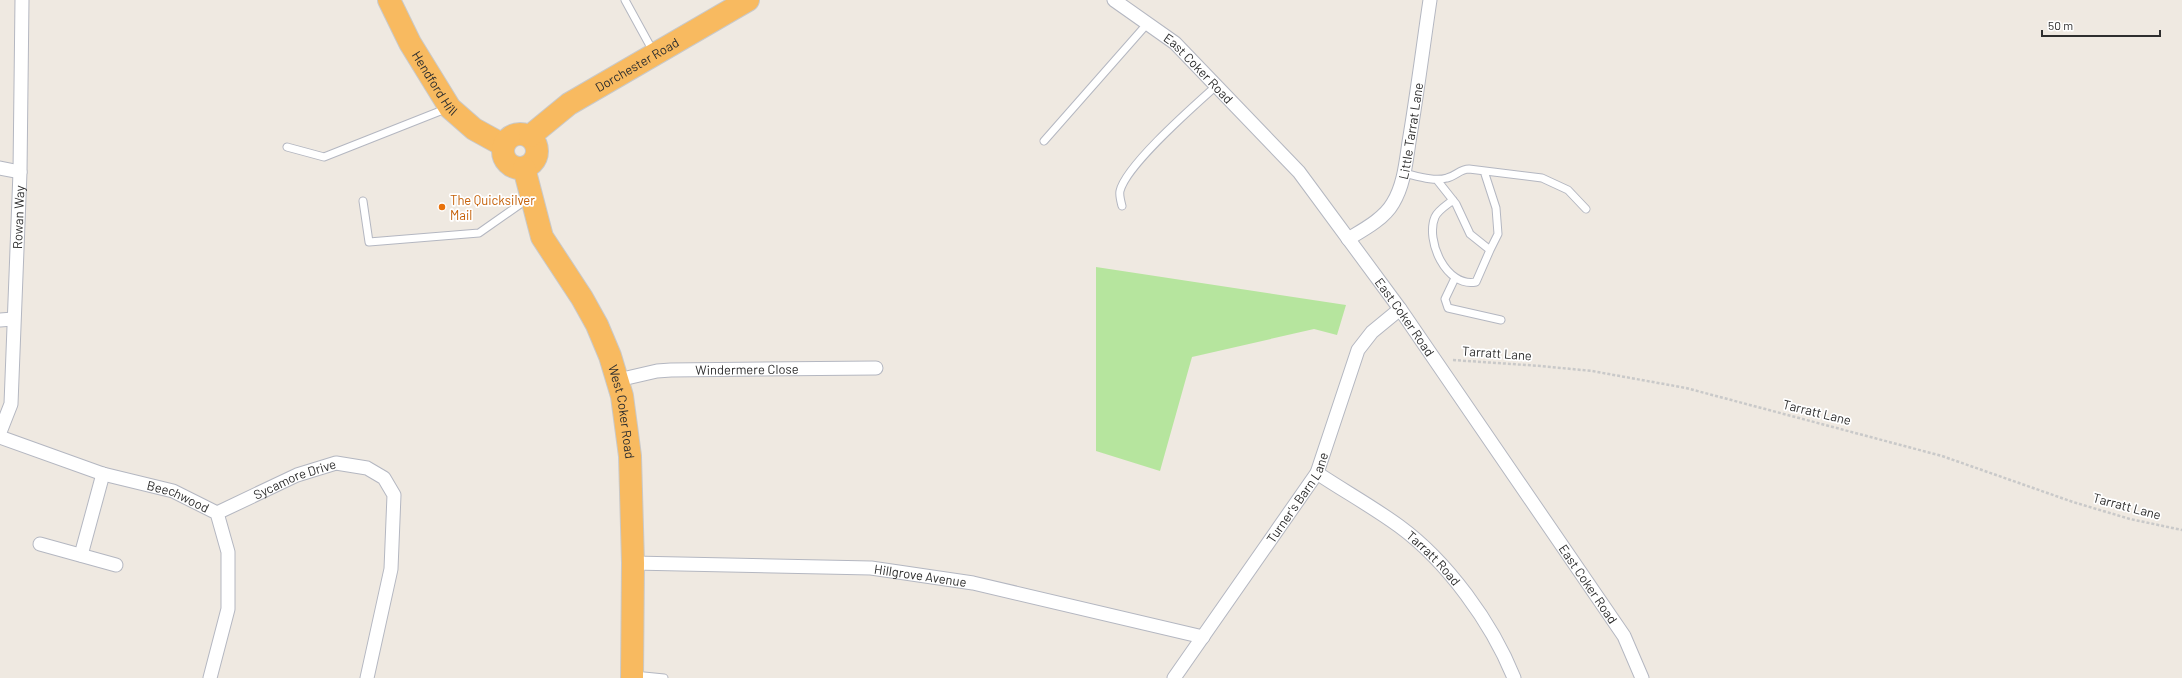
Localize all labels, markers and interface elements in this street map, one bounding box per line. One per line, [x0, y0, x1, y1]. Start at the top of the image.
scale bar [2042, 12, 2160, 38]
text: 50 m [2048, 18, 2073, 32]
street label: East Coker Road [1161, 30, 1237, 107]
street label: Dorchester Road [592, 34, 682, 95]
street label: Hendford Hill [409, 48, 461, 119]
street label: Little Tarrat Lane [1395, 81, 1426, 181]
street label: Rowan Way [9, 185, 27, 249]
place label: The Quicksilver Mail [450, 192, 535, 223]
marker: The Quicksilver Mail [437, 202, 447, 212]
street label: East Coker Road [1372, 274, 1438, 359]
street label: Tarratt Lane [1462, 343, 1532, 363]
street label: Windermere Close [695, 361, 799, 378]
street label: West Coker Road [605, 363, 638, 460]
street label: Tarratt Lane [1781, 396, 1853, 428]
street label: Turner's Barn Lane [1263, 450, 1331, 546]
street label: Sycamore Drive [251, 455, 338, 503]
street label: Beechwood [145, 477, 212, 516]
street label: Tarratt Lane [2091, 489, 2163, 523]
street label: Tarratt Road [1403, 527, 1464, 589]
street label: East Coker Road [1556, 541, 1621, 627]
street label: Hillgrove Avenue [873, 561, 968, 590]

